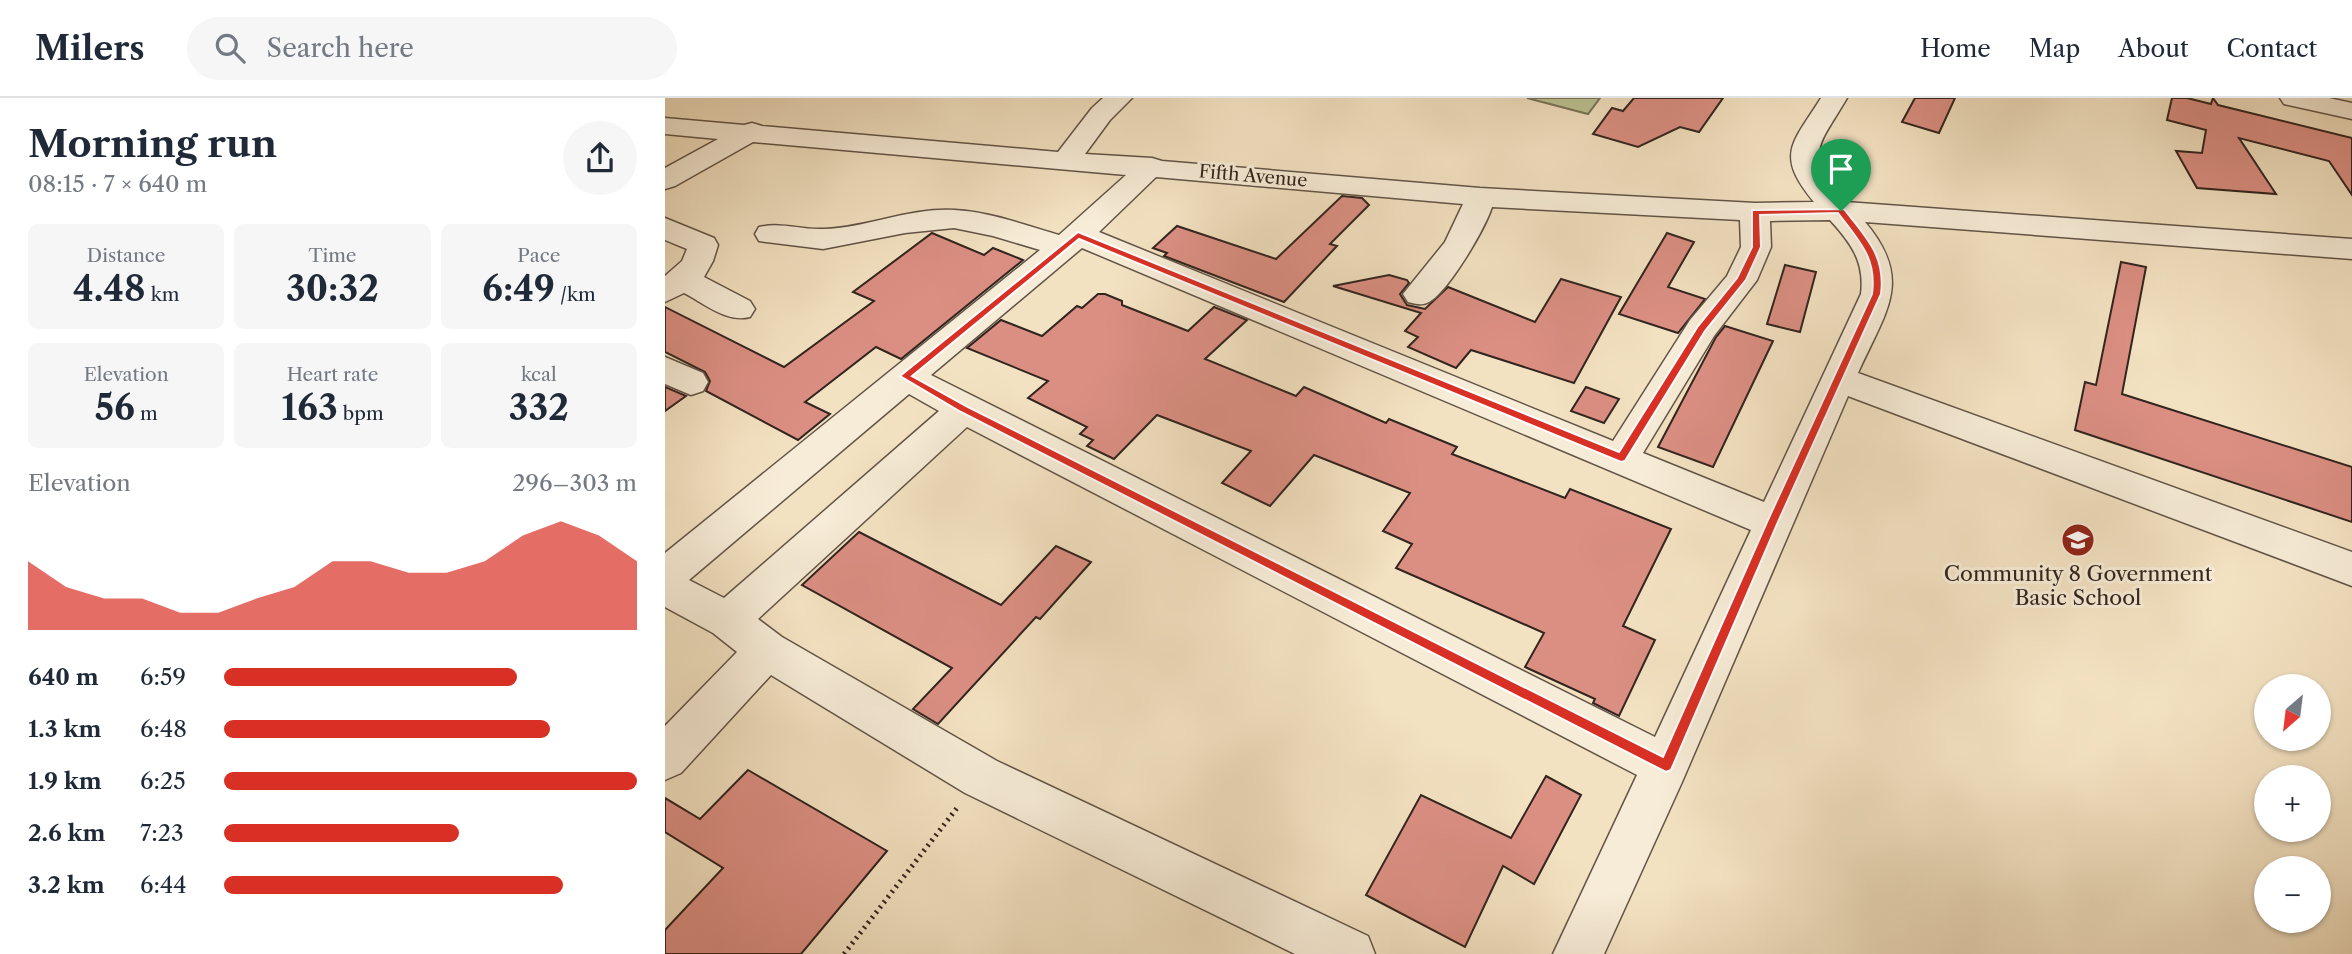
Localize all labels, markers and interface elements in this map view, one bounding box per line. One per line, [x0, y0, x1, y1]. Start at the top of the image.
search box [187, 17, 677, 80]
text: Milers [35, 28, 145, 69]
icon: search [211, 29, 249, 67]
text: Search here [267, 32, 414, 64]
text: Home [1920, 34, 1991, 63]
text: Map [2029, 34, 2080, 63]
text: About [2118, 34, 2189, 63]
text: Contact [2227, 34, 2317, 63]
text: Morning run [28, 120, 277, 167]
button: share [563, 121, 637, 195]
pin [1811, 139, 1871, 211]
icon: arrive [1822, 150, 1860, 188]
street label: Fifth Avenue [1198, 160, 1308, 192]
text: 08:15 · 7 × 640 m [28, 170, 207, 198]
text: Distance [87, 244, 165, 267]
text: Time [308, 244, 357, 267]
text: Pace [517, 244, 560, 267]
text: 4.48 [73, 267, 146, 310]
text: 30:32 [286, 267, 379, 310]
text: 6:49 [482, 267, 555, 310]
text: km [146, 283, 179, 306]
text: /km [555, 283, 596, 306]
text: Elevation [84, 363, 169, 386]
text: Heart rate [287, 363, 378, 386]
text: kcal [521, 363, 557, 386]
text: 56 [95, 386, 135, 429]
text: 163 [281, 386, 338, 429]
text: 332 [509, 386, 569, 429]
text: m [135, 402, 158, 425]
text: bpm [338, 402, 384, 425]
text: Elevation [28, 469, 131, 497]
text: 296–303 m [512, 469, 637, 497]
school or university icon: Community 8 Government Basic School [2059, 521, 2097, 559]
place label: Community 8 Government Basic School [1944, 561, 2213, 610]
text: 640 m [28, 663, 99, 691]
text: 6:59 [140, 663, 186, 691]
north arrow [2254, 674, 2331, 751]
map controls [2254, 674, 2331, 933]
text: 1.3 km [28, 715, 102, 743]
text: 6:48 [140, 715, 187, 743]
button: + [2254, 765, 2331, 842]
text: 1.9 km [28, 767, 102, 795]
text: 6:25 [140, 767, 186, 795]
text: 2.6 km [28, 819, 106, 847]
text: 7:23 [140, 819, 184, 847]
button: − [2254, 856, 2331, 933]
text: 3.2 km [28, 871, 105, 899]
text: 6:44 [140, 871, 187, 899]

